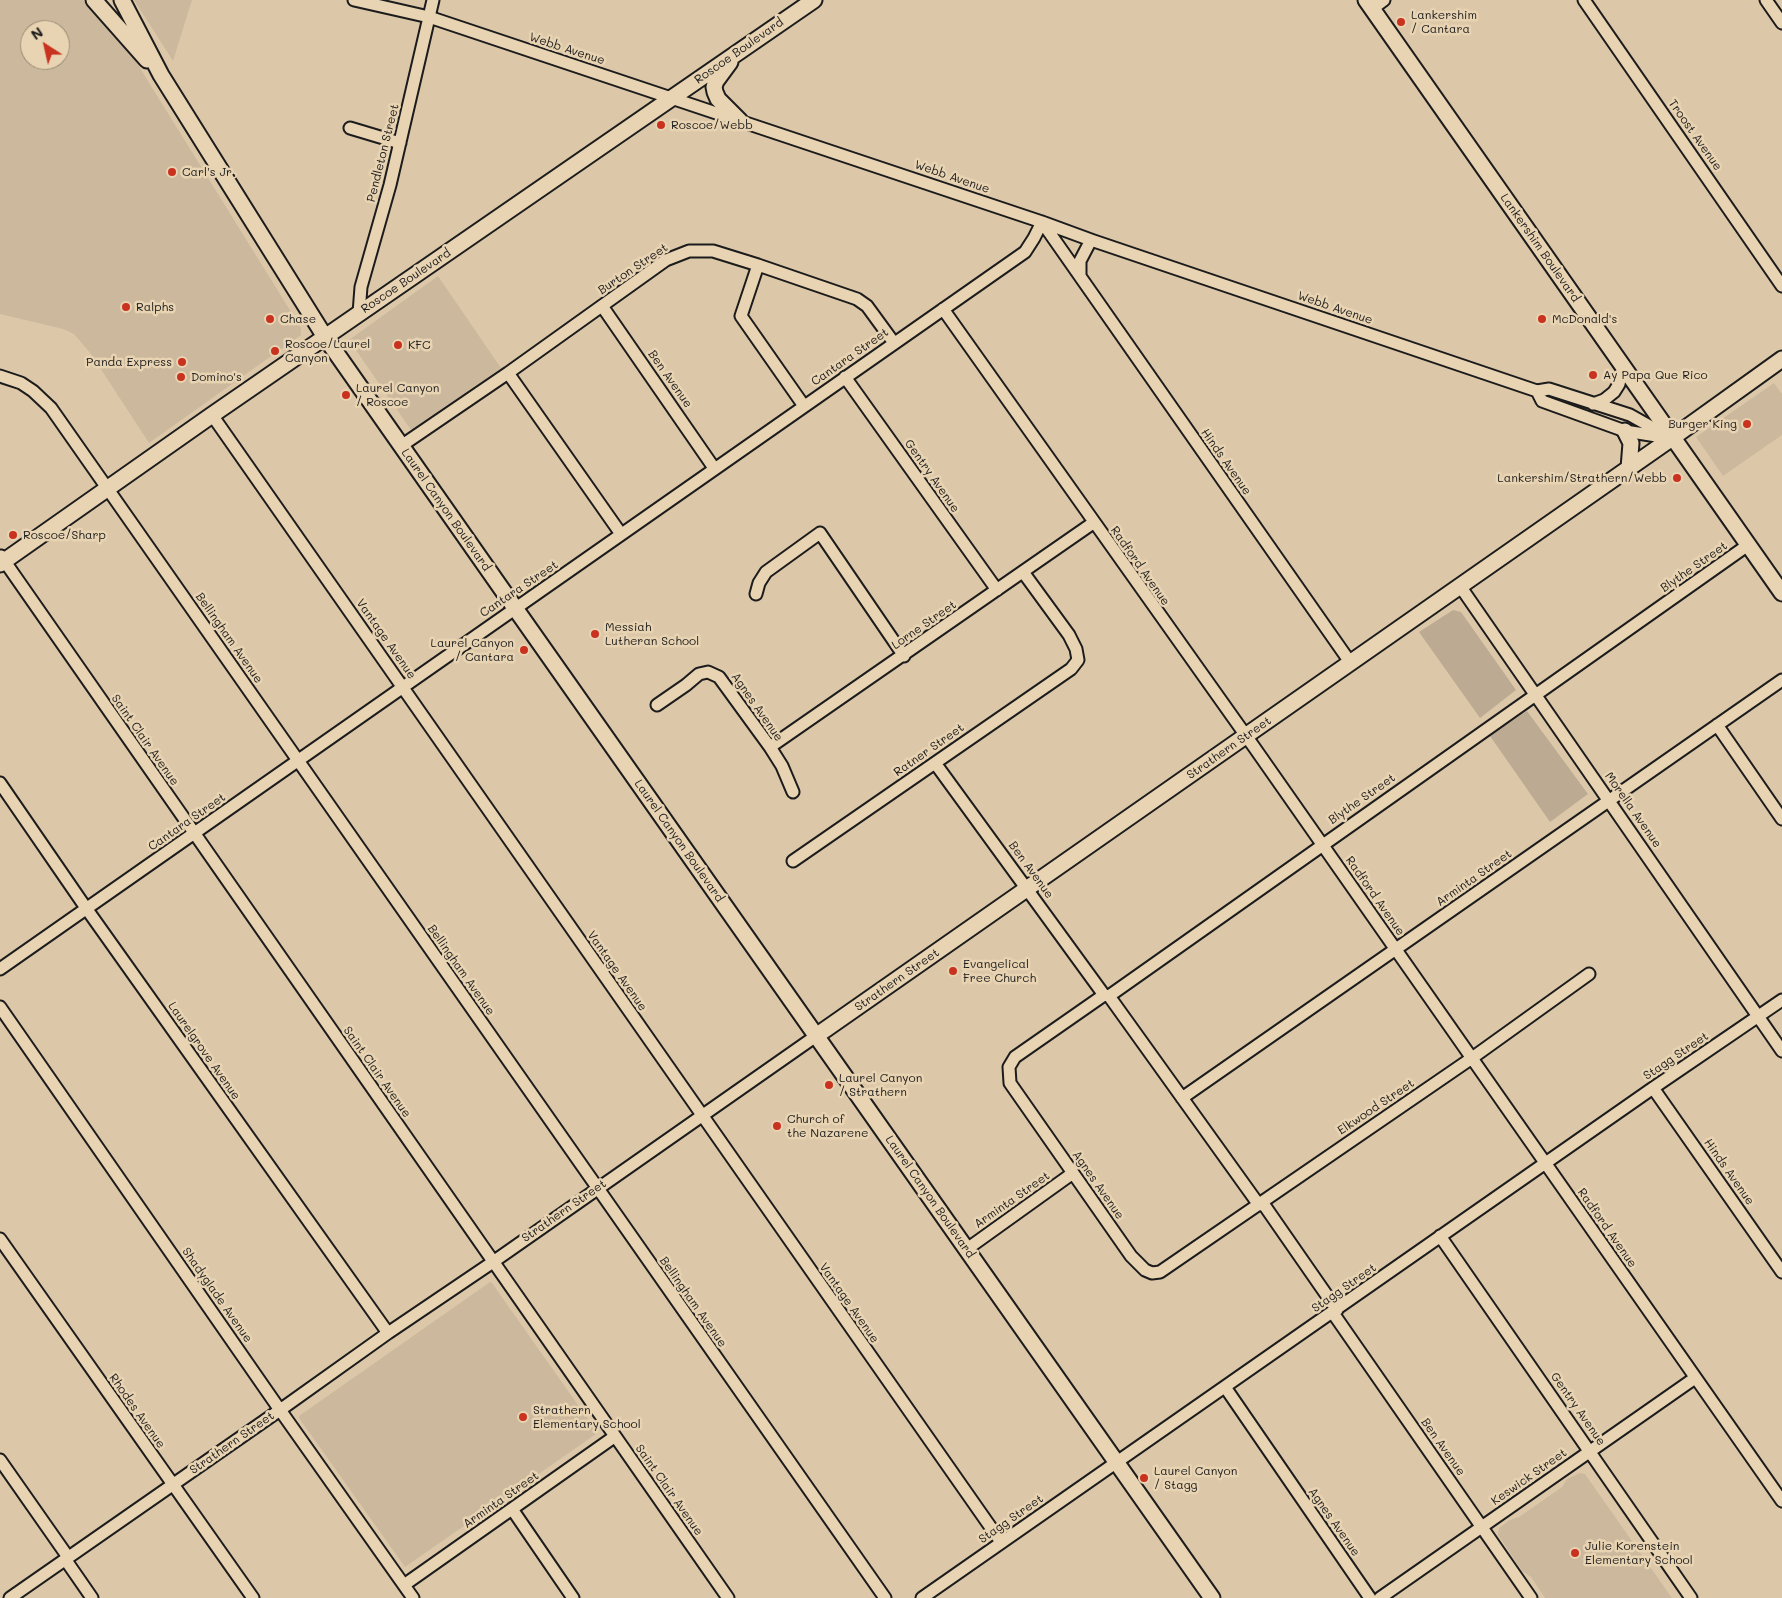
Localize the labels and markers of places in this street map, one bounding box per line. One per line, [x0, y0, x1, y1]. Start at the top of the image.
place label: Lankershim / Cantara [1411, 8, 1477, 36]
marker: Lankershim / Cantara [1395, 16, 1407, 28]
place label: Roscoe/Webb [671, 118, 753, 132]
marker: Roscoe/Webb [655, 119, 667, 131]
place label: Carl's Jr. [182, 165, 236, 179]
marker: Carl's Jr. [166, 166, 178, 178]
place label: Ralphs [136, 300, 174, 314]
marker: Ralphs [120, 301, 132, 313]
place label: Chase [280, 312, 316, 326]
place label: McDonald's [1552, 312, 1617, 326]
marker: Chase [264, 313, 276, 325]
marker: McDonald's [1536, 313, 1548, 325]
place label: Roscoe/Laurel Canyon [285, 337, 370, 365]
place label: KFC [408, 338, 431, 352]
marker: KFC [392, 339, 404, 351]
marker: Roscoe/Laurel Canyon [269, 345, 281, 357]
place label: Panda Express [86, 355, 172, 369]
marker: Panda Express [176, 356, 188, 368]
place label: Ay Papa Que Rico [1603, 368, 1708, 382]
marker: Ay Papa Que Rico [1587, 369, 1599, 381]
place label: Domino's [191, 370, 242, 384]
marker: Domino's [175, 371, 187, 383]
place label: Laurel Canyon / Roscoe [356, 381, 439, 409]
marker: Laurel Canyon / Roscoe [340, 389, 352, 401]
place label: Burger King [1668, 417, 1737, 431]
marker: Burger King [1741, 418, 1753, 430]
place label: Lankershim/Strathern/Webb [1497, 471, 1667, 485]
marker: Lankershim/Strathern/Webb [1671, 472, 1683, 484]
place label: Roscoe/Sharp [23, 528, 106, 542]
marker: Roscoe/Sharp [7, 529, 19, 541]
place label: Messiah Lutheran School [605, 620, 699, 648]
marker: Messiah Lutheran School [589, 628, 601, 640]
place label: Laurel Canyon / Cantara [431, 636, 514, 664]
marker: Laurel Canyon / Cantara [518, 644, 530, 656]
place label: Evangelical Free Church [963, 957, 1036, 985]
marker: Evangelical Free Church [947, 965, 959, 977]
place label: Laurel Canyon / Strathern [839, 1071, 922, 1099]
marker: Laurel Canyon / Strathern [823, 1079, 835, 1091]
place label: Church of the Nazarene [787, 1112, 868, 1140]
marker: Church of the Nazarene [771, 1120, 783, 1132]
place label: Strathern Elementary School [533, 1403, 641, 1431]
marker: Strathern Elementary School [517, 1411, 529, 1423]
place label: Laurel Canyon / Stagg [1154, 1464, 1237, 1492]
marker: Laurel Canyon / Stagg [1138, 1472, 1150, 1484]
place label: Julie Korenstein Elementary School [1585, 1539, 1693, 1567]
marker: Julie Korenstein Elementary School [1569, 1547, 1581, 1559]

